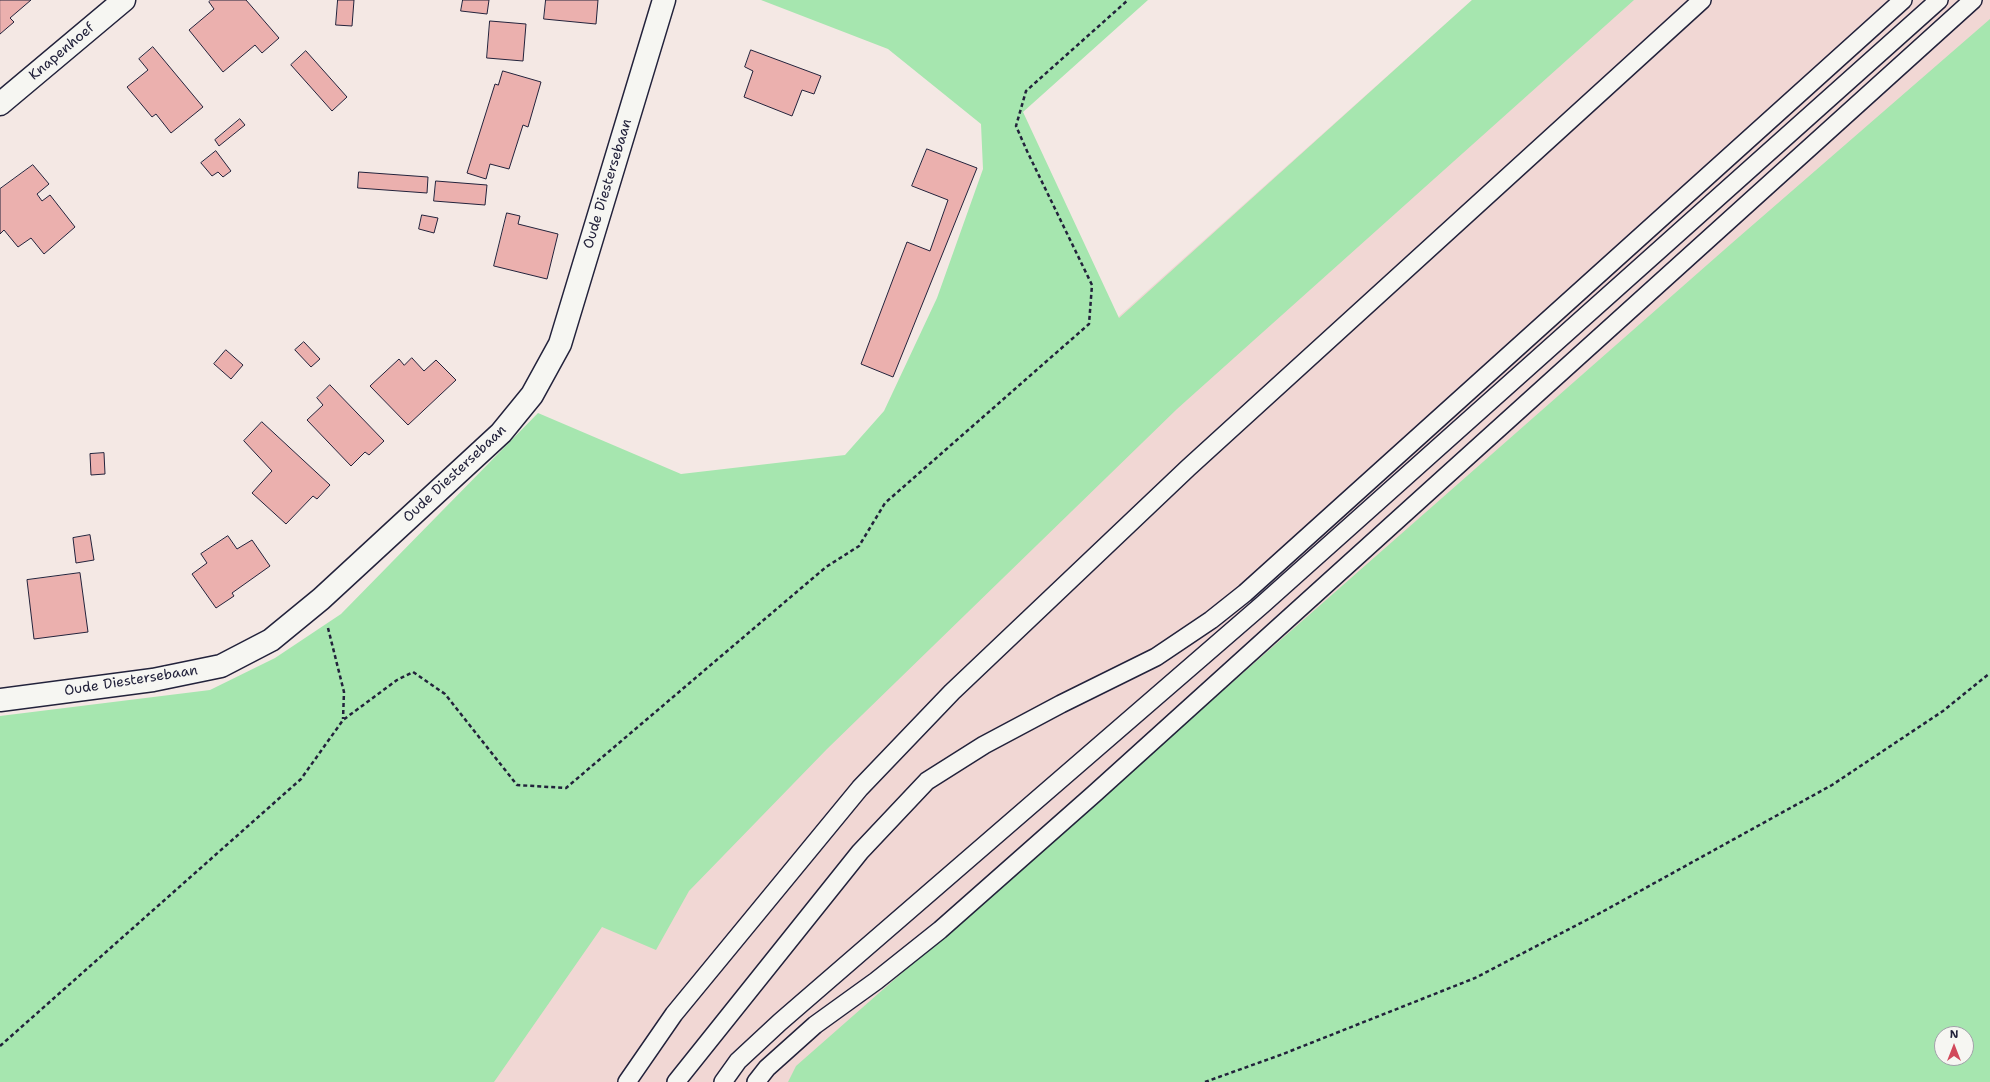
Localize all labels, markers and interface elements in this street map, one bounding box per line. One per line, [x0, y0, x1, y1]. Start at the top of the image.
street label: Knapenhoef [26, 20, 98, 84]
street label: Oude Diestersebaan [580, 117, 636, 251]
street label: Oude Diestersebaan [400, 422, 510, 526]
street label: Oude Diestersebaan [63, 662, 199, 700]
north arrow [1934, 1026, 1974, 1066]
text: N [1950, 1027, 1958, 1042]

